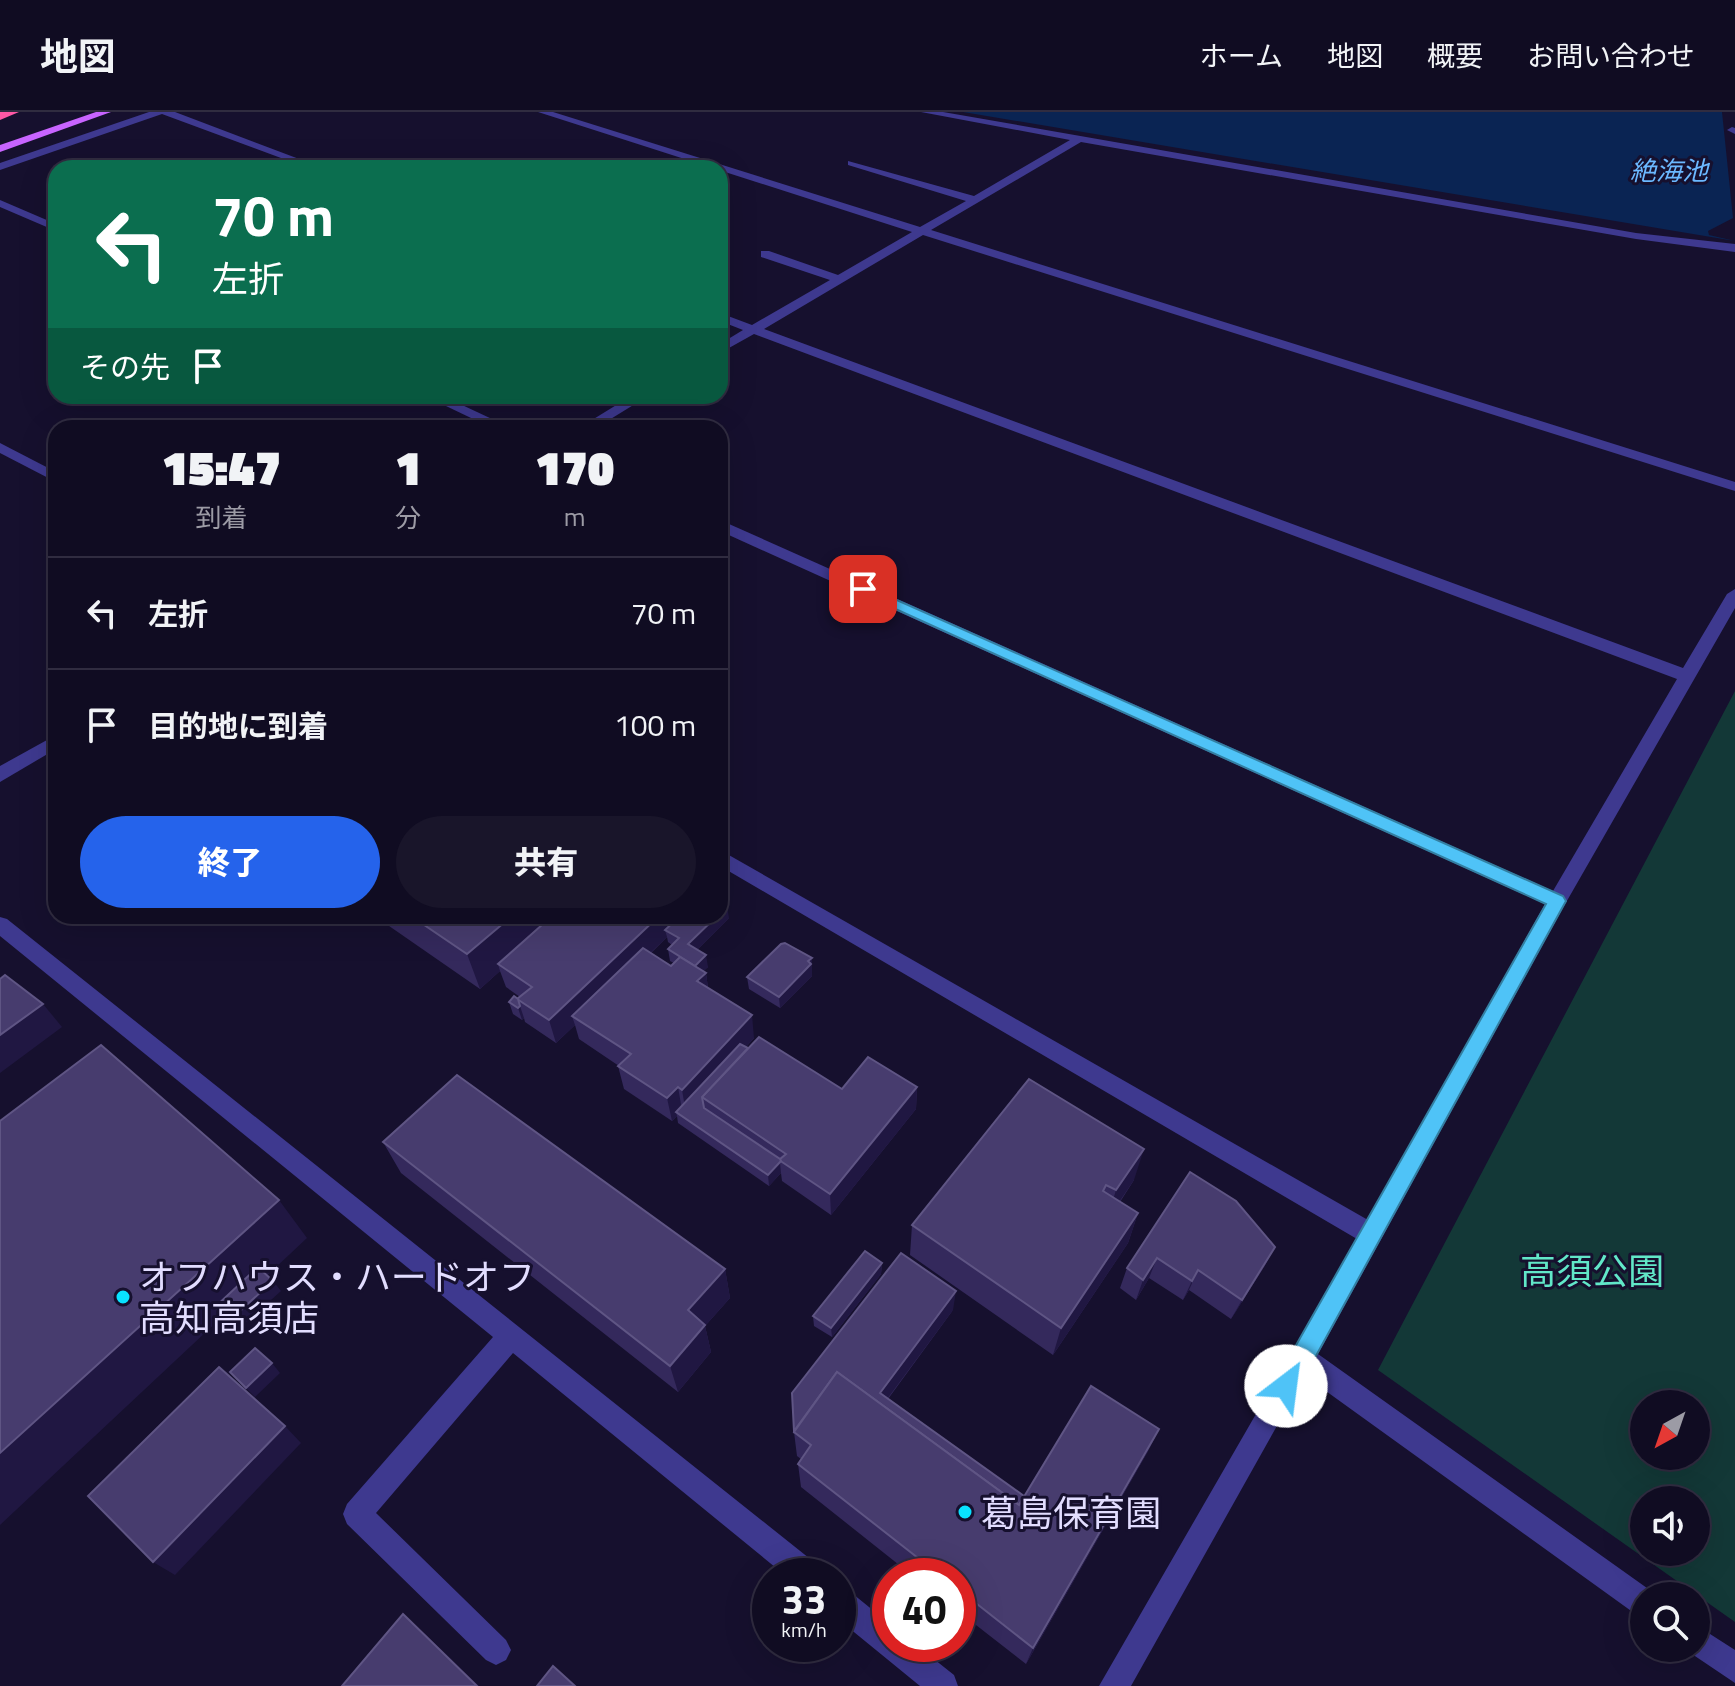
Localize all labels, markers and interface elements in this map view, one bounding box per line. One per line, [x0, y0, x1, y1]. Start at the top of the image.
text: 地図 [40, 27, 116, 85]
text: ホーム [1200, 34, 1283, 77]
text: 地図 [1327, 34, 1383, 77]
text: 概要 [1427, 34, 1483, 77]
text: お問い合わせ [1527, 34, 1695, 77]
water label: 絶海池 [1630, 151, 1711, 190]
text: 70 m [212, 173, 334, 258]
icon: left [80, 192, 184, 296]
text: 左折 [212, 251, 284, 306]
text: その先 [80, 344, 170, 390]
icon: arrive [186, 344, 230, 388]
text: 15:47 [162, 431, 281, 504]
text: 1 [395, 431, 421, 504]
text: 170 [535, 431, 614, 504]
text: m [564, 497, 586, 536]
text: 到着 [195, 498, 247, 537]
text: 分 [395, 498, 421, 537]
pin [829, 555, 897, 623]
icon: arrive [841, 567, 885, 611]
text: 70 m [631, 590, 696, 636]
icon: left [80, 591, 124, 635]
text: 左折 [148, 591, 208, 637]
text: 100 m [614, 702, 696, 748]
icon: arrive [80, 703, 124, 747]
text: 目的地に到着 [148, 703, 328, 749]
button: 終了 [80, 816, 380, 908]
button: 共有 [396, 816, 696, 908]
park label: 高須公園 [1520, 1243, 1664, 1298]
place label: オフハウス・ハードオフ 高知高須店 [139, 1249, 535, 1345]
marker: オフハウス・ハードオフ 高知高須店 [114, 1288, 132, 1306]
position arrow [1244, 1344, 1328, 1428]
north arrow [1630, 1390, 1710, 1470]
map controls [1630, 1390, 1710, 1662]
place label: 葛島保育園 [981, 1485, 1161, 1540]
button: sound [1630, 1486, 1710, 1566]
marker: 葛島保育園 [956, 1503, 974, 1521]
speed limit sign: 40 [872, 1558, 976, 1662]
text: 33 [782, 1569, 826, 1630]
button: search [1630, 1582, 1710, 1662]
text: km/h [781, 1614, 827, 1645]

